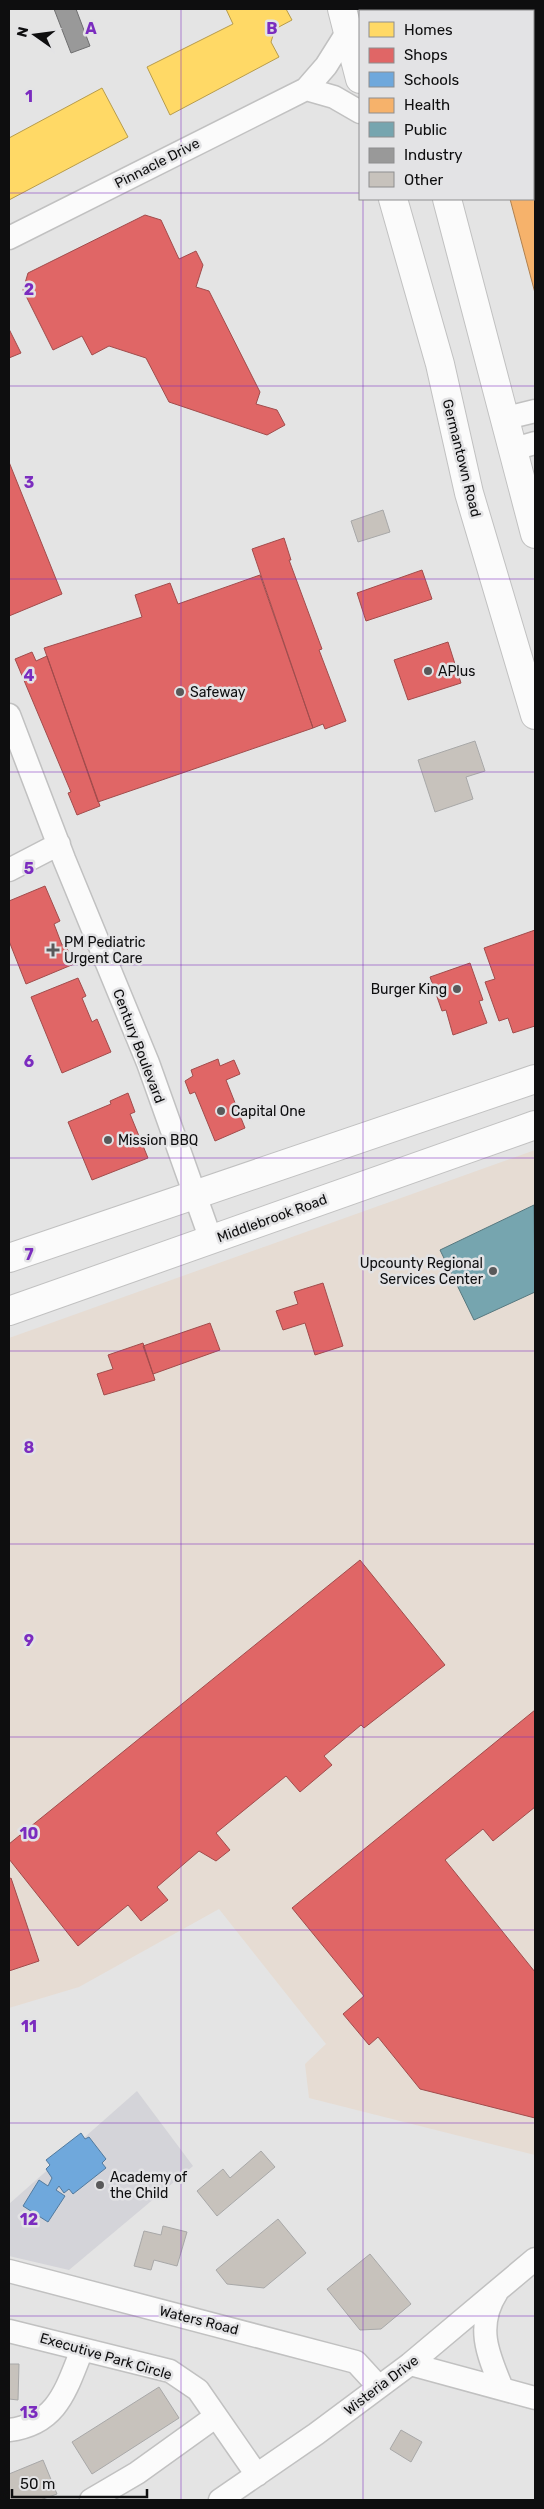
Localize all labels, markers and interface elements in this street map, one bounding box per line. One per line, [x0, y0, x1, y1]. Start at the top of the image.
north arrow [10, 10, 60, 60]
legend [359, 10, 534, 200]
text: A [85, 19, 97, 38]
text: B [266, 19, 278, 38]
text: Homes [404, 21, 453, 39]
text: N [13, 25, 32, 39]
text: Shops [404, 46, 448, 64]
text: Schools [404, 71, 460, 89]
text: 1 [25, 87, 33, 106]
text: Health [404, 96, 450, 114]
text: Public [404, 121, 447, 139]
street label: Pinnacle Drive [112, 135, 203, 192]
text: Industry [404, 146, 463, 164]
text: Other [404, 171, 444, 189]
text: 2 [24, 280, 34, 299]
street label: Germantown Road [439, 397, 484, 519]
text: 3 [24, 473, 34, 492]
place label: APlus [438, 663, 475, 680]
marker: APlus [422, 665, 434, 677]
text: 4 [24, 666, 35, 685]
place label: Safeway [190, 684, 246, 701]
marker: Safeway [174, 686, 186, 698]
text: 5 [24, 859, 34, 878]
place label: PM Pediatric Urgent Care [64, 934, 146, 967]
marker: PM Pediatric Urgent Care [46, 943, 60, 957]
place label: Burger King [371, 981, 447, 998]
marker: Burger King [451, 983, 463, 995]
street label: Century Boulevard [109, 987, 168, 1106]
text: 6 [24, 1052, 34, 1071]
place label: Capital One [231, 1103, 306, 1120]
marker: Capital One [215, 1105, 227, 1117]
place label: Mission BBQ [118, 1132, 198, 1149]
marker: Mission BBQ [102, 1134, 114, 1146]
street label: Middlebrook Road [215, 1191, 329, 1246]
text: 7 [24, 1245, 34, 1264]
place label: Upcounty Regional Services Center [360, 1255, 484, 1288]
marker: Upcounty Regional Services Center [487, 1265, 499, 1277]
text: 8 [24, 1438, 35, 1457]
text: 9 [24, 1631, 34, 1650]
text: 10 [20, 1824, 39, 1843]
text: 11 [21, 2017, 37, 2036]
place label: Academy of the Child [110, 2169, 188, 2202]
marker: Academy of the Child [94, 2179, 106, 2191]
text: 12 [20, 2210, 38, 2229]
street label: Waters Road [158, 2302, 240, 2339]
street label: Executive Park Circle [38, 2329, 174, 2384]
street label: Wisteria Drive [341, 2352, 422, 2419]
text: 13 [20, 2403, 38, 2422]
scale bar [12, 2466, 148, 2498]
text: 50 m [20, 2475, 55, 2493]

